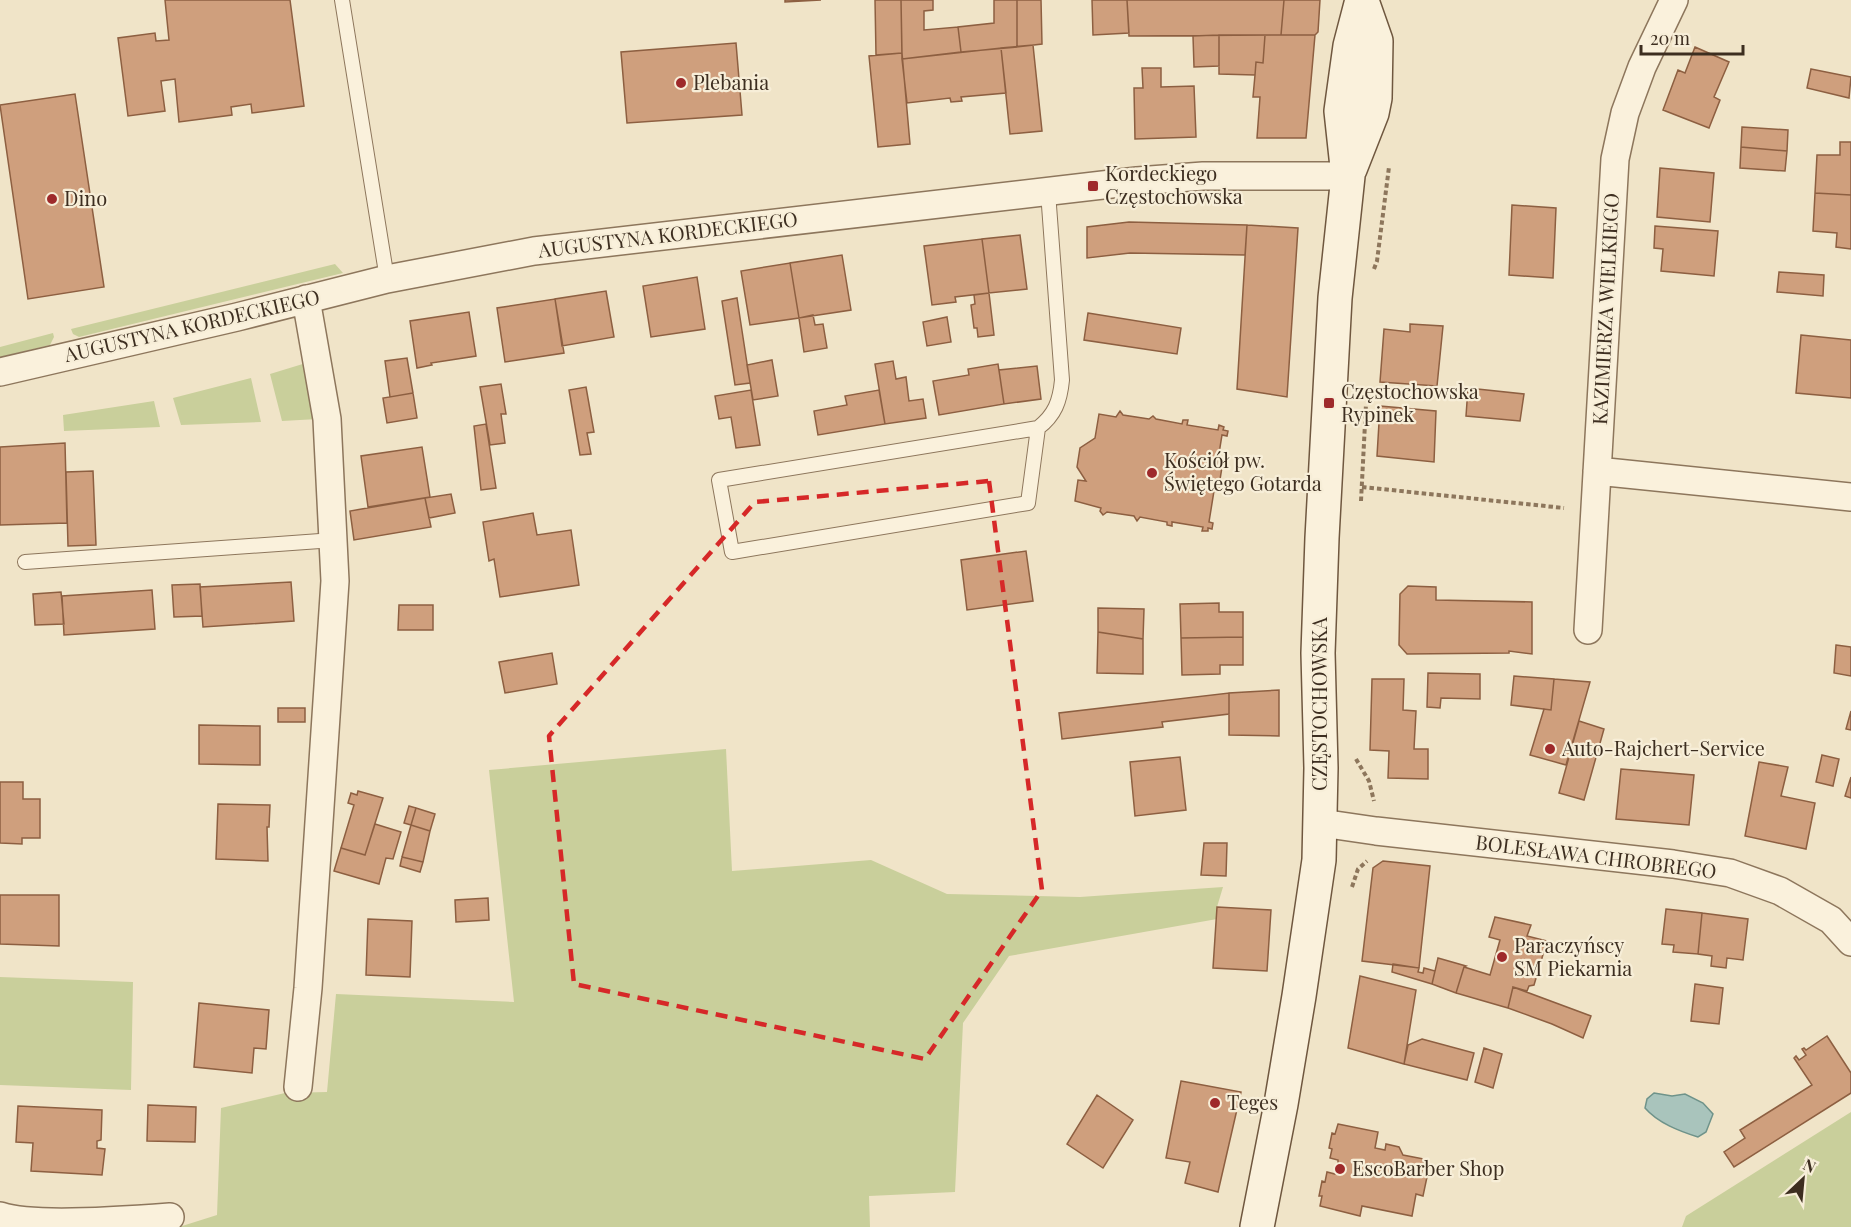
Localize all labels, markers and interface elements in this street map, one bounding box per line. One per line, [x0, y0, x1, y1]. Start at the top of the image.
scale bar [1641, 18, 1743, 56]
text: 20 m [1650, 26, 1690, 50]
place label: Plebania [693, 68, 769, 95]
marker: Plebania [674, 76, 688, 90]
place label: Kordeckiego Częstochowska [1105, 159, 1243, 209]
marker: Kordeckiego Częstochowska [1086, 179, 1100, 193]
place label: Dino [64, 184, 107, 211]
marker: Dino [45, 192, 59, 206]
street label: KAZIMIERZA WIELKIEGO [1585, 192, 1624, 426]
street label: AUGUSTYNA KORDECKIEGO [535, 204, 799, 263]
street label: AUGUSTYNA KORDECKIEGO [60, 282, 322, 367]
place label: Częstochowska Rypinek [1341, 377, 1479, 427]
marker: Częstochowska Rypinek [1322, 396, 1336, 410]
place label: Kościół pw. Świętego Gotarda [1164, 446, 1322, 496]
marker: Kościół pw. Świętego Gotarda [1145, 466, 1159, 480]
street label: CZĘSTOCHOWSKA [1305, 617, 1332, 791]
place label: Auto-Rajchert-Service [1561, 734, 1765, 761]
marker: Auto-Rajchert-Service [1543, 742, 1557, 756]
street label: BOLESŁAWA CHROBREGO [1474, 827, 1718, 884]
place label: Paraczyńscy SM Piekarnia [1514, 931, 1632, 981]
marker: Paraczyńscy SM Piekarnia [1495, 950, 1509, 964]
place label: Teges [1227, 1088, 1278, 1115]
marker: Teges [1208, 1096, 1222, 1110]
north arrow [1773, 1149, 1833, 1209]
text: N [1800, 1153, 1820, 1177]
place label: EscoBarber Shop [1352, 1154, 1504, 1181]
marker: EscoBarber Shop [1333, 1162, 1347, 1176]

